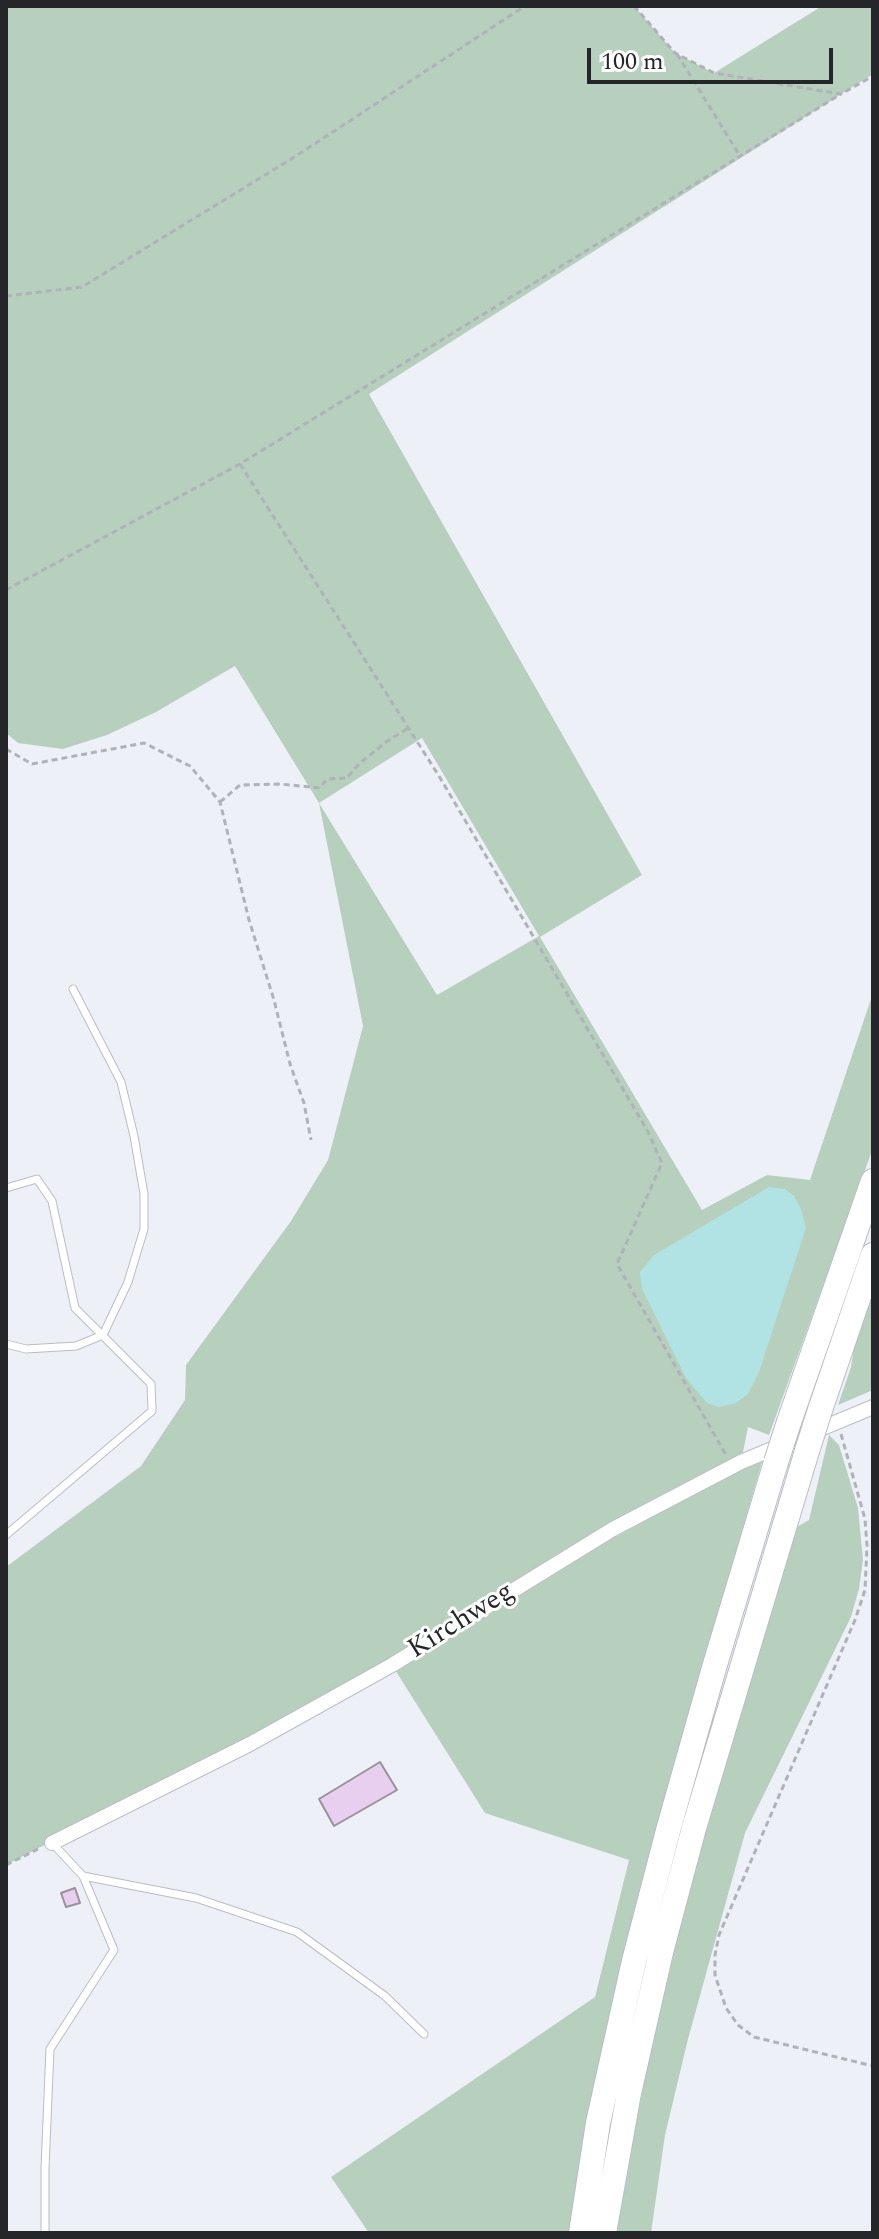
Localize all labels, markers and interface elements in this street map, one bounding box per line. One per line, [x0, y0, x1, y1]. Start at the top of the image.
scale bar [591, 32, 837, 82]
text: 100 m [601, 44, 664, 80]
street label: Kirchweg [403, 1576, 521, 1668]

